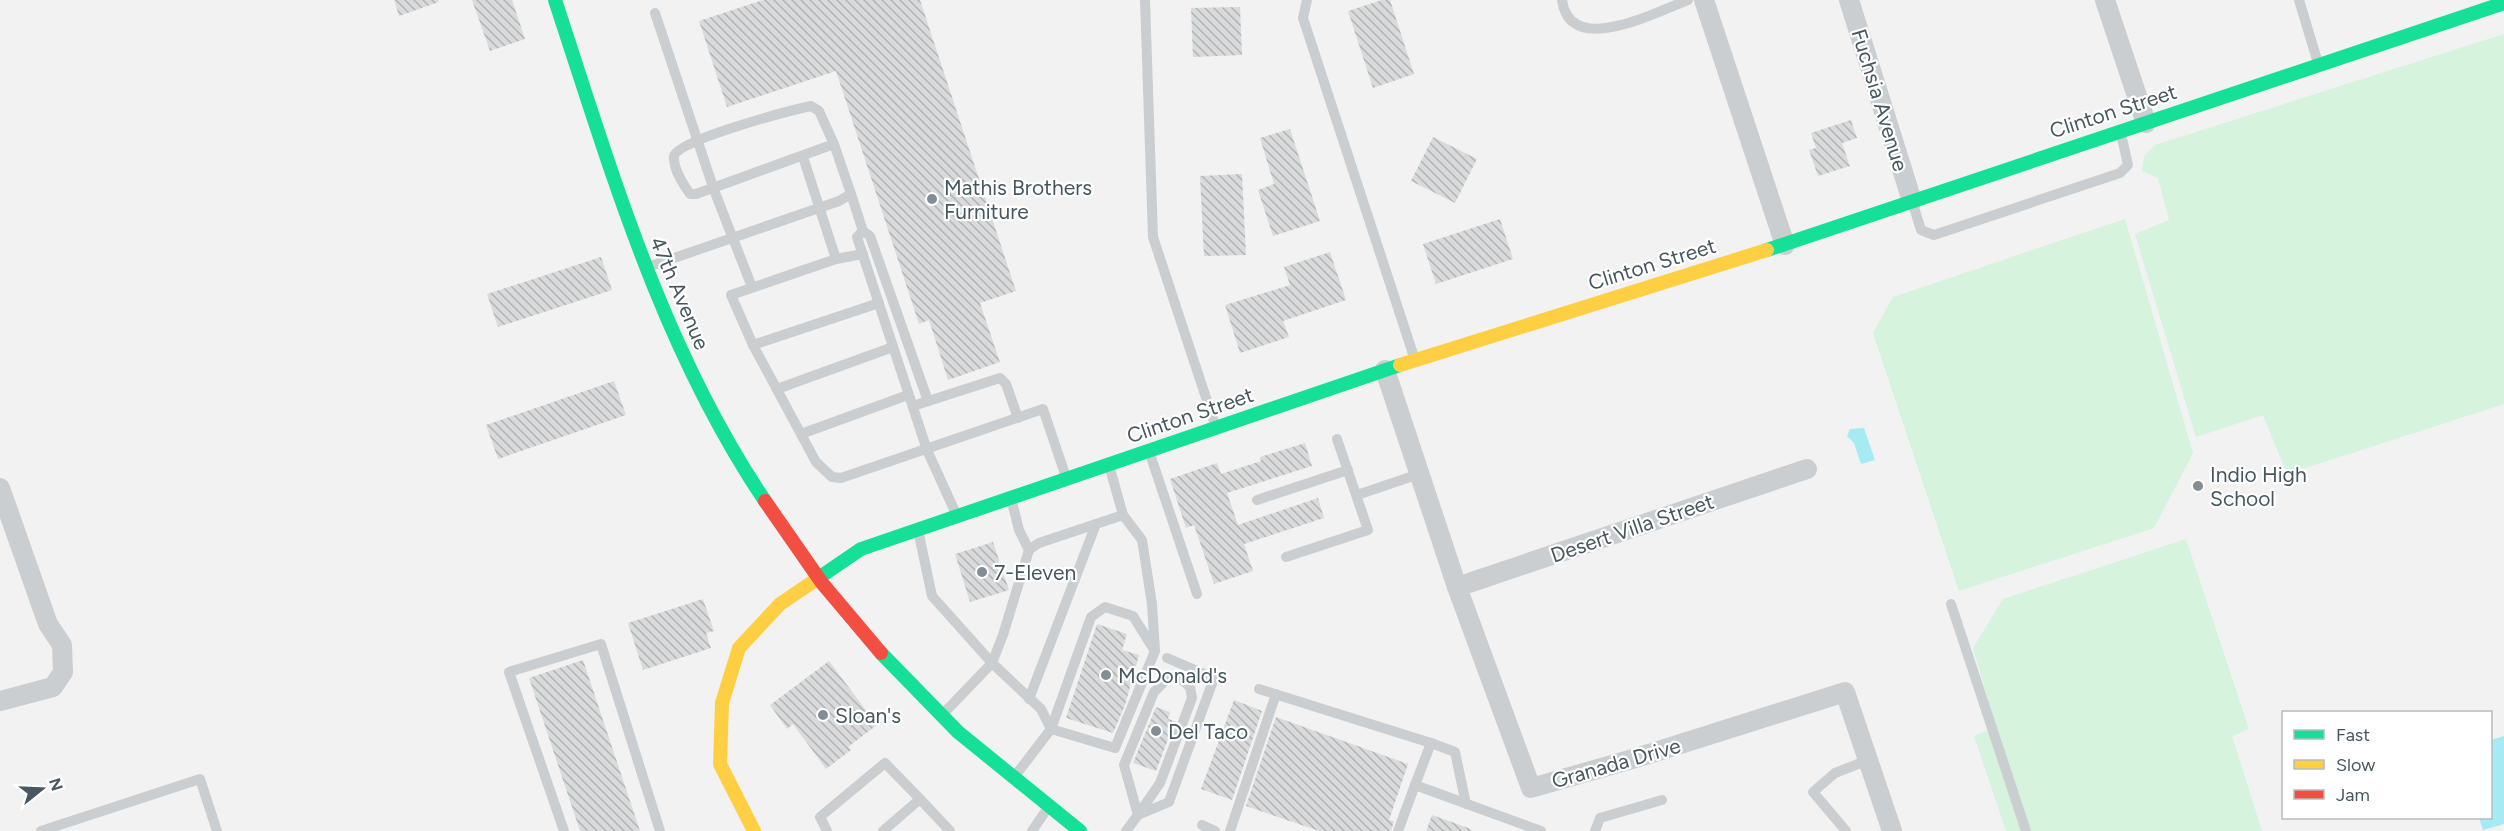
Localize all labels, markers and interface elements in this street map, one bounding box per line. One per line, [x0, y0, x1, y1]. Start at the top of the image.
street label: Fuchsia Avenue [1846, 26, 1914, 174]
street label: Clinton Street [2046, 79, 2180, 143]
place label: Mathis Brothers Furniture [944, 175, 1092, 224]
marker: Mathis Brothers Furniture [925, 192, 939, 206]
street label: 47th Avenue [645, 233, 715, 353]
street label: Clinton Street [1585, 233, 1719, 295]
street label: Clinton Street [1123, 382, 1257, 448]
place label: Indio High School [2210, 462, 2307, 511]
marker: Indio High School [2191, 479, 2205, 493]
street label: Desert Villa Street [1547, 488, 1717, 568]
place label: 7-Eleven [994, 560, 1076, 585]
marker: 7-Eleven [975, 565, 989, 579]
place label: McDonald's [1118, 663, 1227, 688]
marker: McDonald's [1099, 668, 1113, 682]
place label: Sloan's [835, 703, 901, 728]
marker: Sloan's [816, 708, 830, 722]
legend [2282, 711, 2492, 819]
place label: Del Taco [1168, 719, 1248, 744]
marker: Del Taco [1149, 724, 1163, 738]
text: Fast [2336, 724, 2370, 746]
street label: Granada Drive [1549, 733, 1683, 793]
text: Slow [2336, 754, 2375, 776]
north arrow [12, 759, 72, 819]
text: N [45, 776, 67, 793]
text: Jam [2336, 784, 2370, 806]

